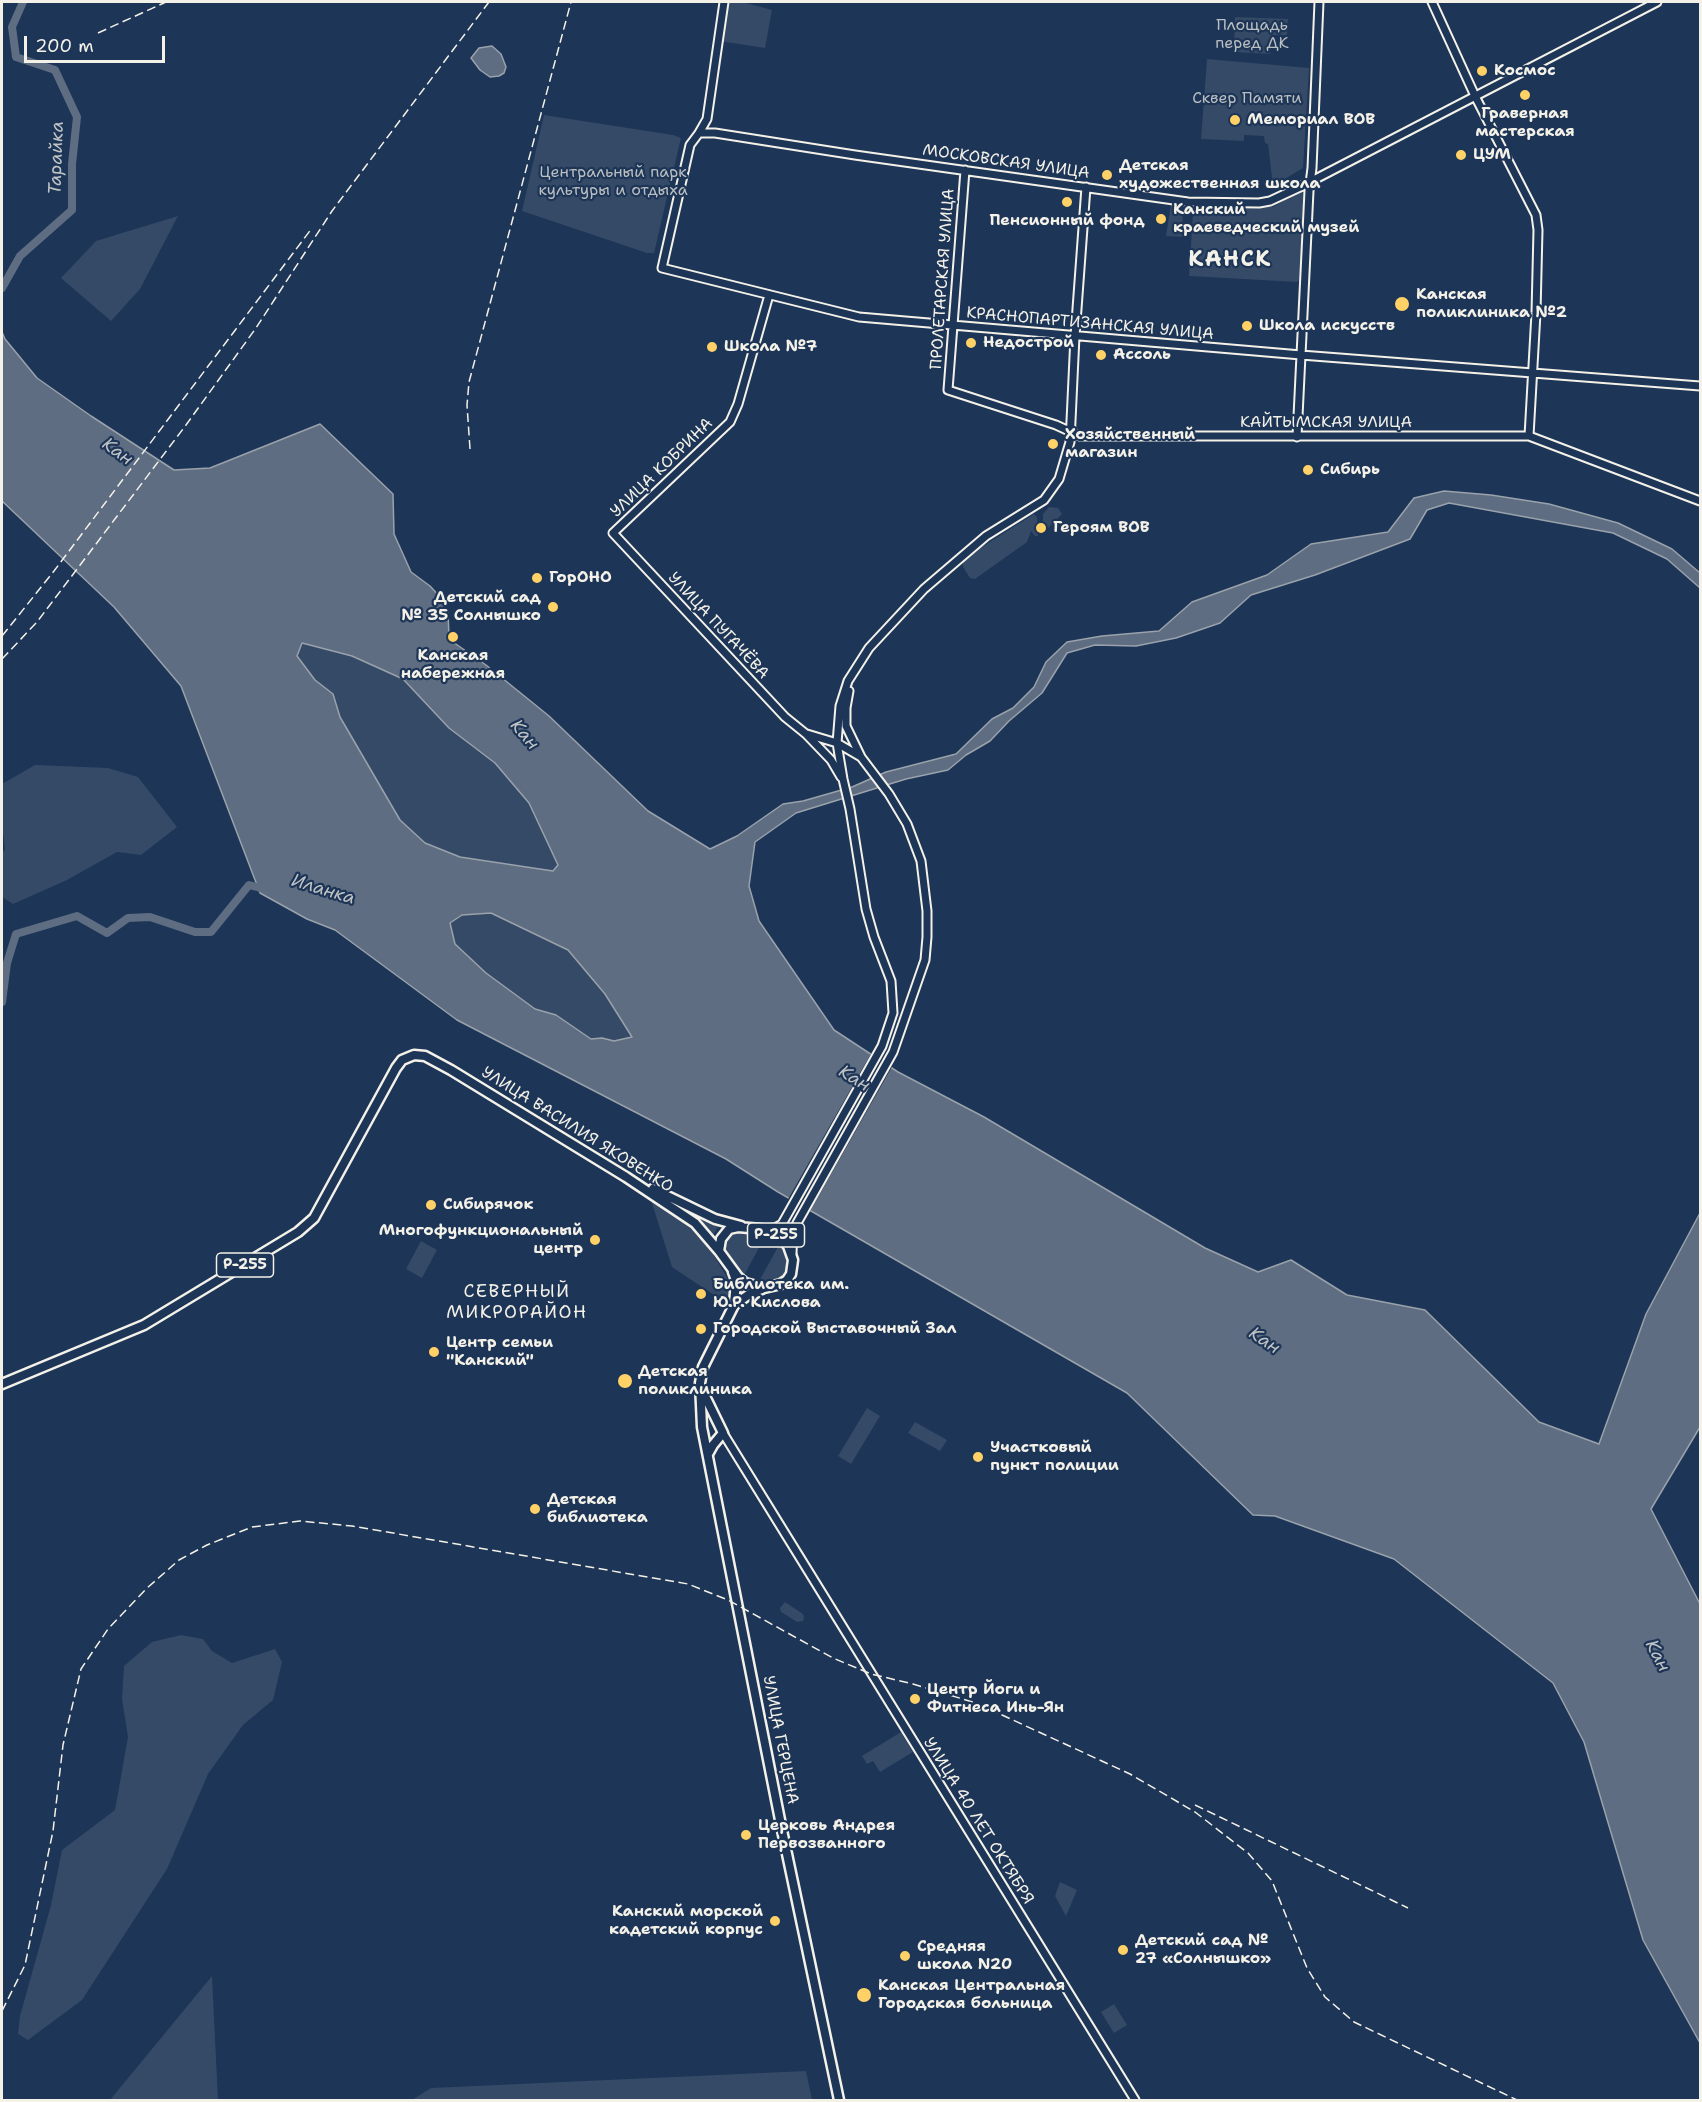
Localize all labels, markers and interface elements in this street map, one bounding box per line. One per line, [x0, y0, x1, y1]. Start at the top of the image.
park label: Площадь перед ДК [1215, 16, 1289, 54]
scale bar [27, 24, 168, 62]
text: 200 m [35, 34, 94, 58]
place label: Космос [1494, 61, 1556, 81]
marker: Космос [1475, 64, 1489, 78]
marker: Граверная мастерская [1518, 88, 1532, 102]
park label: Сквер Памяти [1192, 89, 1302, 109]
place label: Граверная мастерская [1475, 104, 1575, 142]
place label: Мемориал ВОВ [1247, 110, 1375, 130]
marker: Мемориал ВОВ [1228, 113, 1242, 127]
water label: Тарайка [45, 121, 69, 195]
street label: МОСКОВСКАЯ УЛИЦА [921, 141, 1091, 183]
place label: ЦУМ [1473, 145, 1511, 165]
marker: ЦУМ [1454, 148, 1468, 162]
place label: Детская художественная школа [1119, 156, 1320, 194]
park label: Центральный парк культуры и отдыха [538, 163, 688, 201]
marker: Детская художественная школа [1100, 168, 1114, 182]
street label: ПРОЛЕТАРСКАЯ УЛИЦА [927, 188, 959, 370]
marker: Пенсионный фонд [1060, 195, 1074, 209]
place label: Канский краеведческий музей [1173, 200, 1359, 238]
place label: Пенсионный фонд [989, 211, 1145, 231]
marker: Канский краеведческий музей [1154, 212, 1168, 226]
district label: КАНСК [1188, 247, 1272, 273]
place label: Канская поликлиника №2 [1416, 285, 1567, 323]
marker: Канская поликлиника №2 [1393, 295, 1411, 313]
street label: КРАСНОПАРТИЗАНСКАЯ УЛИЦА [966, 304, 1214, 344]
place label: Школа искусств [1259, 316, 1395, 336]
marker: Школа искусств [1240, 319, 1254, 333]
place label: Недострой [983, 333, 1074, 353]
marker: Недострой [964, 336, 978, 350]
place label: Школа №7 [724, 337, 817, 357]
marker: Школа №7 [705, 340, 719, 354]
place label: Ассоль [1113, 345, 1171, 365]
marker: Ассоль [1094, 348, 1108, 362]
street label: КАЙТЫМСКАЯ УЛИЦА [1240, 413, 1412, 433]
street label: УЛИЦА КОБРИНА [607, 414, 717, 522]
place label: Хозяйственный магазин [1065, 425, 1195, 463]
water label: Кан [97, 434, 137, 470]
marker: Хозяйственный магазин [1046, 437, 1060, 451]
place label: Сибирь [1320, 460, 1380, 480]
marker: Сибирь [1301, 463, 1315, 477]
place label: Героям ВОВ [1053, 518, 1150, 538]
marker: Героям ВОВ [1034, 521, 1048, 535]
place label: ГорОНО [549, 568, 612, 588]
street label: УЛИЦА ПУГАЧЁВА [663, 568, 773, 684]
marker: ГорОНО [530, 571, 544, 585]
place label: Детский сад № 35 Солнышко [401, 588, 541, 626]
marker: Детский сад № 35 Солнышко [546, 600, 560, 614]
marker: Канская набережная [446, 630, 460, 644]
place label: Канская набережная [401, 646, 505, 684]
water label: Кан [505, 715, 543, 755]
water label: Иланка [289, 870, 357, 910]
water label: Кан [834, 1061, 874, 1097]
street label: УЛИЦА ВАСИЛИЯ ЯКОВЕНКО [478, 1063, 676, 1197]
place label: Сибирячок [443, 1195, 533, 1215]
marker: Сибирячок [424, 1198, 438, 1212]
place label: Многофункциональный центр [379, 1221, 583, 1259]
road number: Р-255 [748, 1223, 804, 1247]
marker: Многофункциональный центр [588, 1233, 602, 1247]
road number: Р-255 [216, 1253, 274, 1277]
place label: Библиотека им. Ю.Р. Кислова [713, 1275, 849, 1313]
district label: СЕВЕРНЫЙ МИКРОРАЙОН [446, 1281, 588, 1324]
marker: Библиотека им. Ю.Р. Кислова [694, 1287, 708, 1301]
place label: Городской Выставочный Зал [713, 1319, 956, 1339]
marker: Городской Выставочный Зал [694, 1322, 708, 1336]
water label: Кан [1244, 1323, 1284, 1359]
place label: Центр семьи "Канский" [446, 1333, 553, 1371]
marker: Центр семьи "Канский" [427, 1345, 441, 1359]
place label: Детская поликлиника [638, 1362, 752, 1400]
marker: Детская поликлиника [616, 1372, 634, 1390]
place label: Участковый пункт полиции [990, 1438, 1119, 1476]
marker: Участковый пункт полиции [971, 1450, 985, 1464]
place label: Детская библиотека [547, 1490, 648, 1528]
marker: Детская библиотека [528, 1502, 542, 1516]
water label: Кан [1640, 1636, 1674, 1676]
street label: УЛИЦА ГЕРЦЕНА [758, 1674, 802, 1806]
place label: Центр Йоги и Фитнеса Инь-Ян [927, 1680, 1064, 1718]
marker: Центр Йоги и Фитнеса Инь-Ян [908, 1692, 922, 1706]
street label: УЛИЦА 40 ЛЕТ ОКТЯБРЯ [919, 1734, 1037, 1908]
place label: Церковь Андрея Первозванного [758, 1816, 895, 1854]
marker: Церковь Андрея Первозванного [739, 1828, 753, 1842]
place label: Канский морской кадетский корпус [609, 1902, 763, 1940]
marker: Канский морской кадетский корпус [768, 1914, 782, 1928]
place label: Детский сад № 27 «Солнышко» [1135, 1931, 1271, 1969]
place label: Средняя школа N20 [917, 1937, 1012, 1975]
marker: Детский сад № 27 «Солнышко» [1116, 1943, 1130, 1957]
marker: Средняя школа N20 [898, 1949, 912, 1963]
place label: Канская Центральная Городская больница [878, 1976, 1065, 2014]
marker: Канская Центральная Городская больница [855, 1986, 873, 2004]

